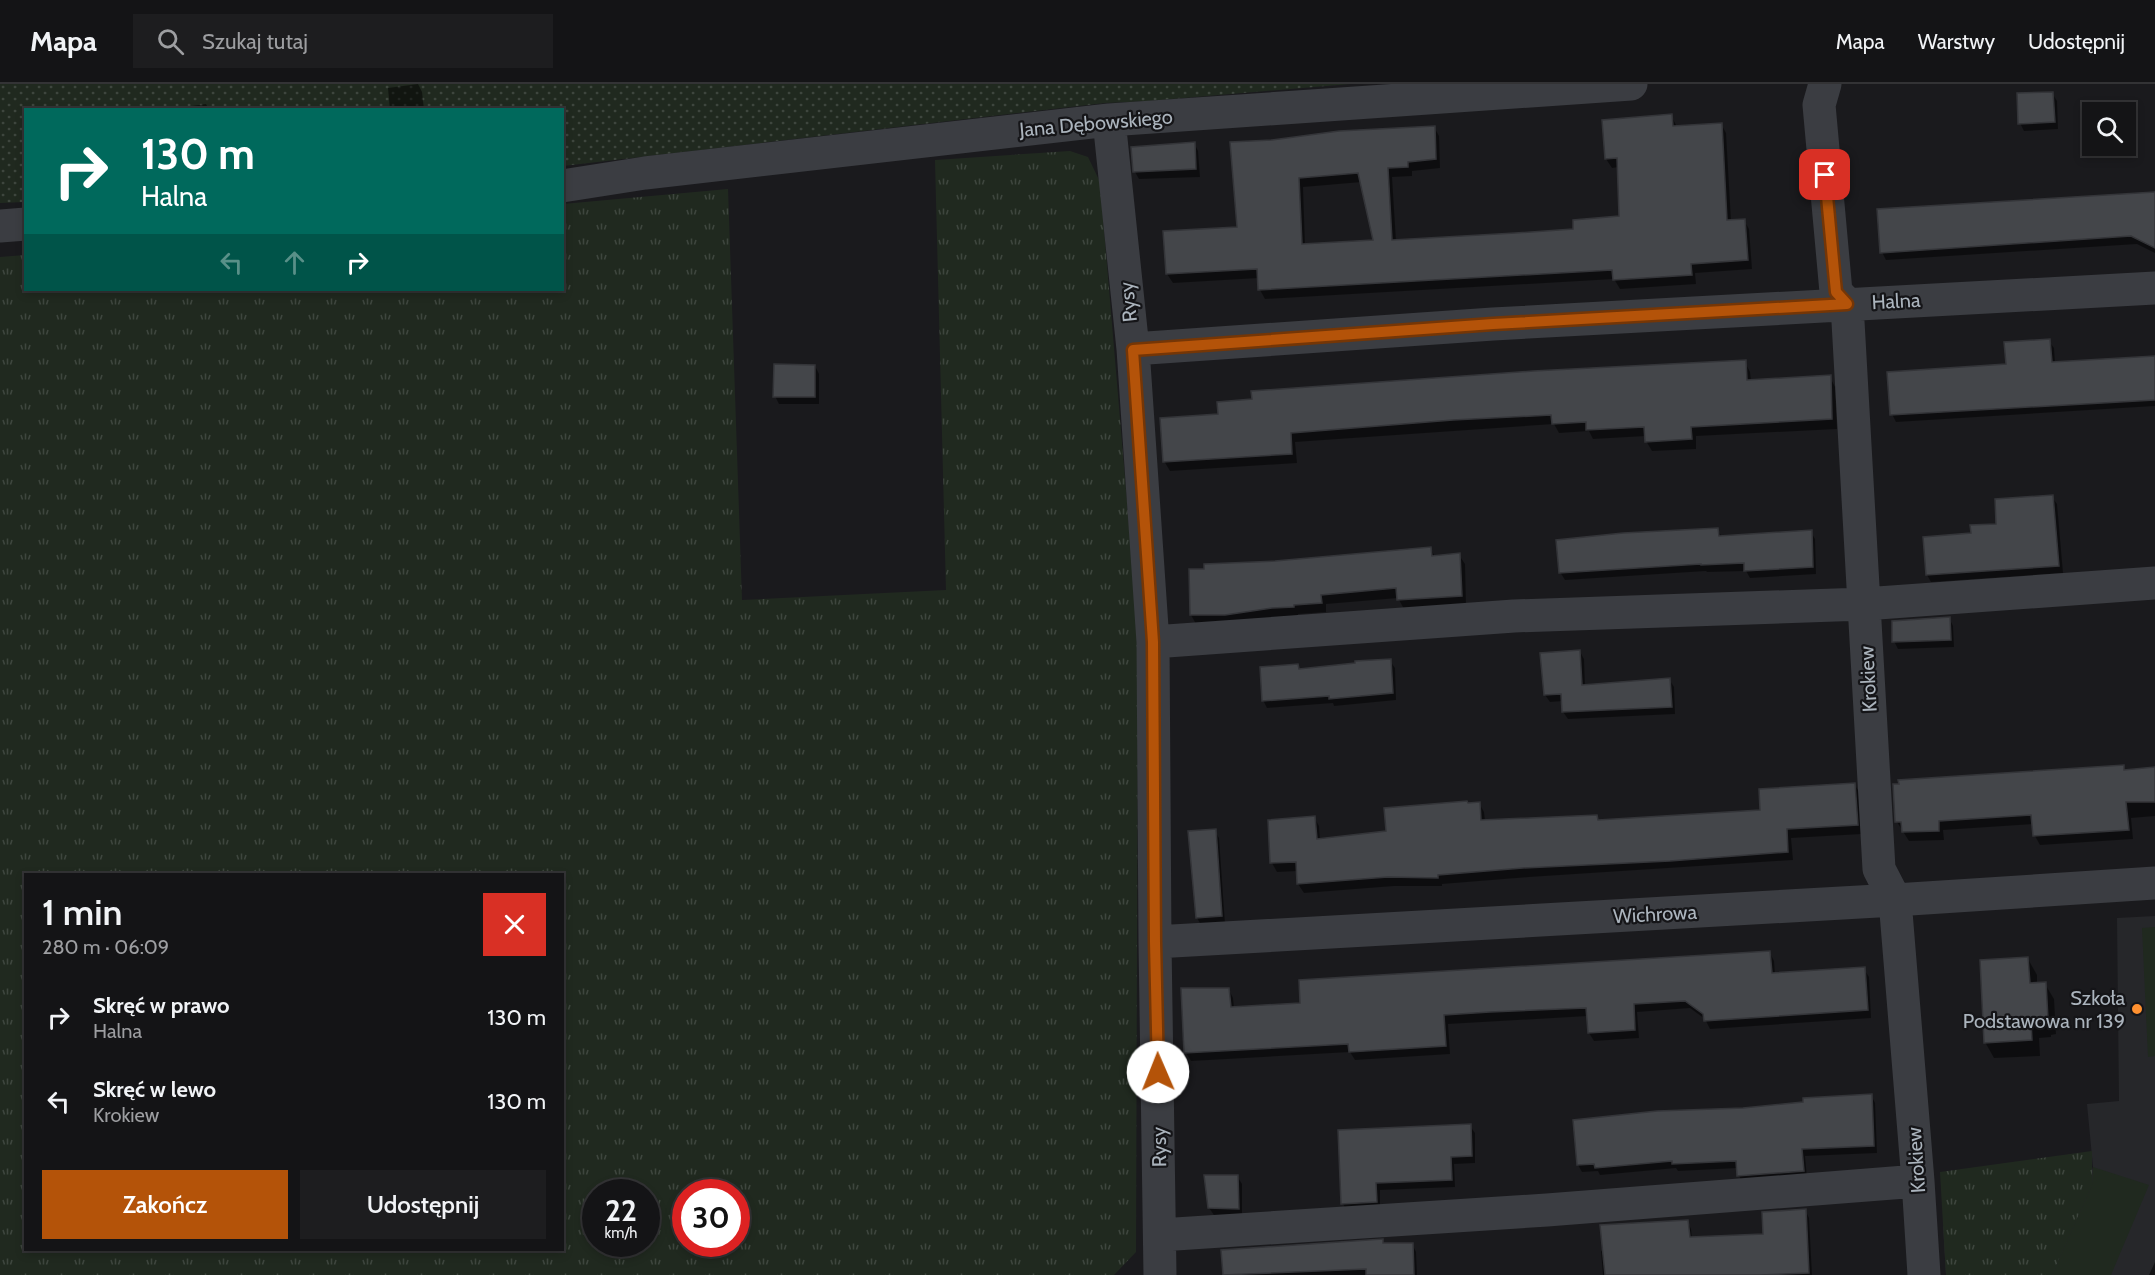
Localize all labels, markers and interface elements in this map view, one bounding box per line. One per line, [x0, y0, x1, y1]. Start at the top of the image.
search box [133, 14, 553, 68]
text: Mapa [30, 24, 97, 58]
icon: search [154, 25, 187, 58]
text: Szukaj tutaj [202, 28, 308, 55]
text: Mapa [1836, 29, 1885, 54]
text: Warstwy [1918, 29, 1995, 54]
text: Udostępnij [2028, 29, 2125, 54]
map controls [2082, 102, 2136, 156]
button: search [2082, 102, 2136, 156]
street label: Jana Dębowskiego [1017, 104, 1174, 142]
text: 130 m [141, 128, 255, 180]
icon: right [42, 132, 120, 210]
pin [1799, 149, 1850, 200]
icon: arrive [1808, 158, 1841, 191]
text: Halna [141, 180, 207, 213]
icon: left [215, 246, 248, 279]
icon: ahead [278, 246, 311, 279]
icon: right [341, 246, 374, 279]
street label: Rysy [1114, 281, 1142, 323]
street label: Halna [1871, 288, 1921, 314]
street label: Krokiew [1854, 645, 1882, 713]
text: 1 min [42, 890, 122, 934]
button: close [483, 893, 546, 956]
street label: Wichrowa [1612, 900, 1698, 928]
text: 280 m · 06:09 [42, 935, 169, 959]
place label: Szkoła Podstawowa nr 139 [1963, 986, 2125, 1033]
text: Skręć w prawo [93, 992, 230, 1019]
icon: right [42, 1001, 75, 1034]
marker: Szkoła Podstawowa nr 139 [2130, 1002, 2144, 1016]
text: 130 m [487, 1004, 546, 1031]
text: Halna [93, 1019, 142, 1043]
position arrow [1126, 1040, 1190, 1104]
text: Skręć w lewo [93, 1076, 216, 1103]
icon: left [42, 1085, 75, 1118]
text: 130 m [487, 1088, 546, 1115]
text: Krokiew [93, 1103, 159, 1127]
street label: Krokiew [1902, 1126, 1930, 1194]
street label: Rysy [1147, 1127, 1171, 1167]
button: Zakończ [42, 1170, 288, 1239]
button: Udostępnij [300, 1170, 546, 1239]
speed limit sign: 30 [672, 1179, 750, 1257]
text: 22 [605, 1192, 637, 1229]
text: km/h [605, 1224, 637, 1242]

